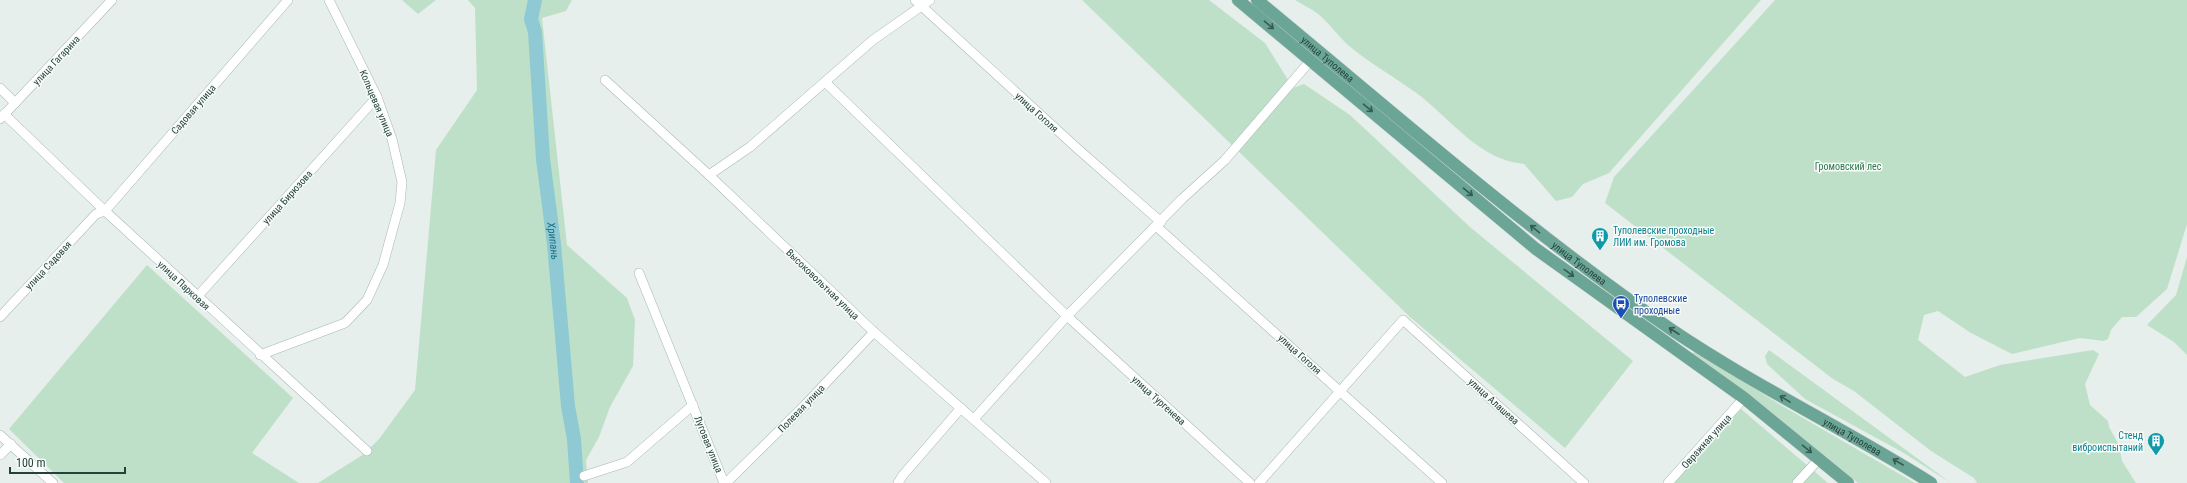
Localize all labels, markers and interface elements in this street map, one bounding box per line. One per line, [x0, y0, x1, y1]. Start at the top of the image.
one-way arrow [1263, 20, 1274, 29]
street label: улица Гагарина [31, 33, 82, 87]
street label: улица Туполева [1299, 34, 1356, 84]
street label: Кольцевая улица [358, 68, 396, 138]
street label: Садовая улица [169, 82, 218, 136]
street label: улица Гоголя [1013, 90, 1061, 135]
one-way arrow [1363, 104, 1374, 113]
park label: Громовский лес [1815, 161, 1882, 172]
street label: улица Бирюзова [260, 168, 314, 226]
one-way arrow [1462, 187, 1473, 196]
water label: Хрипань [544, 221, 561, 260]
one-way arrow [1530, 225, 1541, 234]
place label: Туполевские проходные ЛИИ им. Громова [1613, 225, 1715, 248]
building icon: Туполевские проходные ЛИИ им. Громова [1590, 226, 1610, 251]
street label: улица Садовая [23, 239, 74, 292]
street label: улица Туполева [1550, 239, 1608, 287]
street label: Высоковольтная улица [784, 247, 861, 322]
street label: улица Парковая [155, 259, 212, 312]
one-way arrow [1563, 269, 1574, 277]
place label: Туполевские проходные [1634, 293, 1687, 316]
bus stop icon: Туполевские проходные [1611, 294, 1631, 319]
one-way arrow [1669, 327, 1680, 335]
street label: улица Гоголя [1276, 332, 1324, 377]
street label: улица Тургенева [1130, 373, 1188, 427]
street label: улица Алашева [1466, 376, 1521, 427]
street label: Полевая улица [776, 382, 827, 434]
one-way arrow [1779, 394, 1791, 402]
street label: Овражная улица [1679, 412, 1734, 471]
street label: Луговая улица [692, 414, 725, 474]
street label: улица Туполева [1821, 416, 1883, 458]
place label: Стенд виброиспытаний [2072, 430, 2144, 453]
building icon: Стенд виброиспытаний [2146, 431, 2166, 456]
one-way arrow [1801, 444, 1812, 453]
scale bar [10, 449, 125, 475]
text: 100 m [16, 456, 46, 470]
one-way arrow [1892, 458, 1904, 466]

